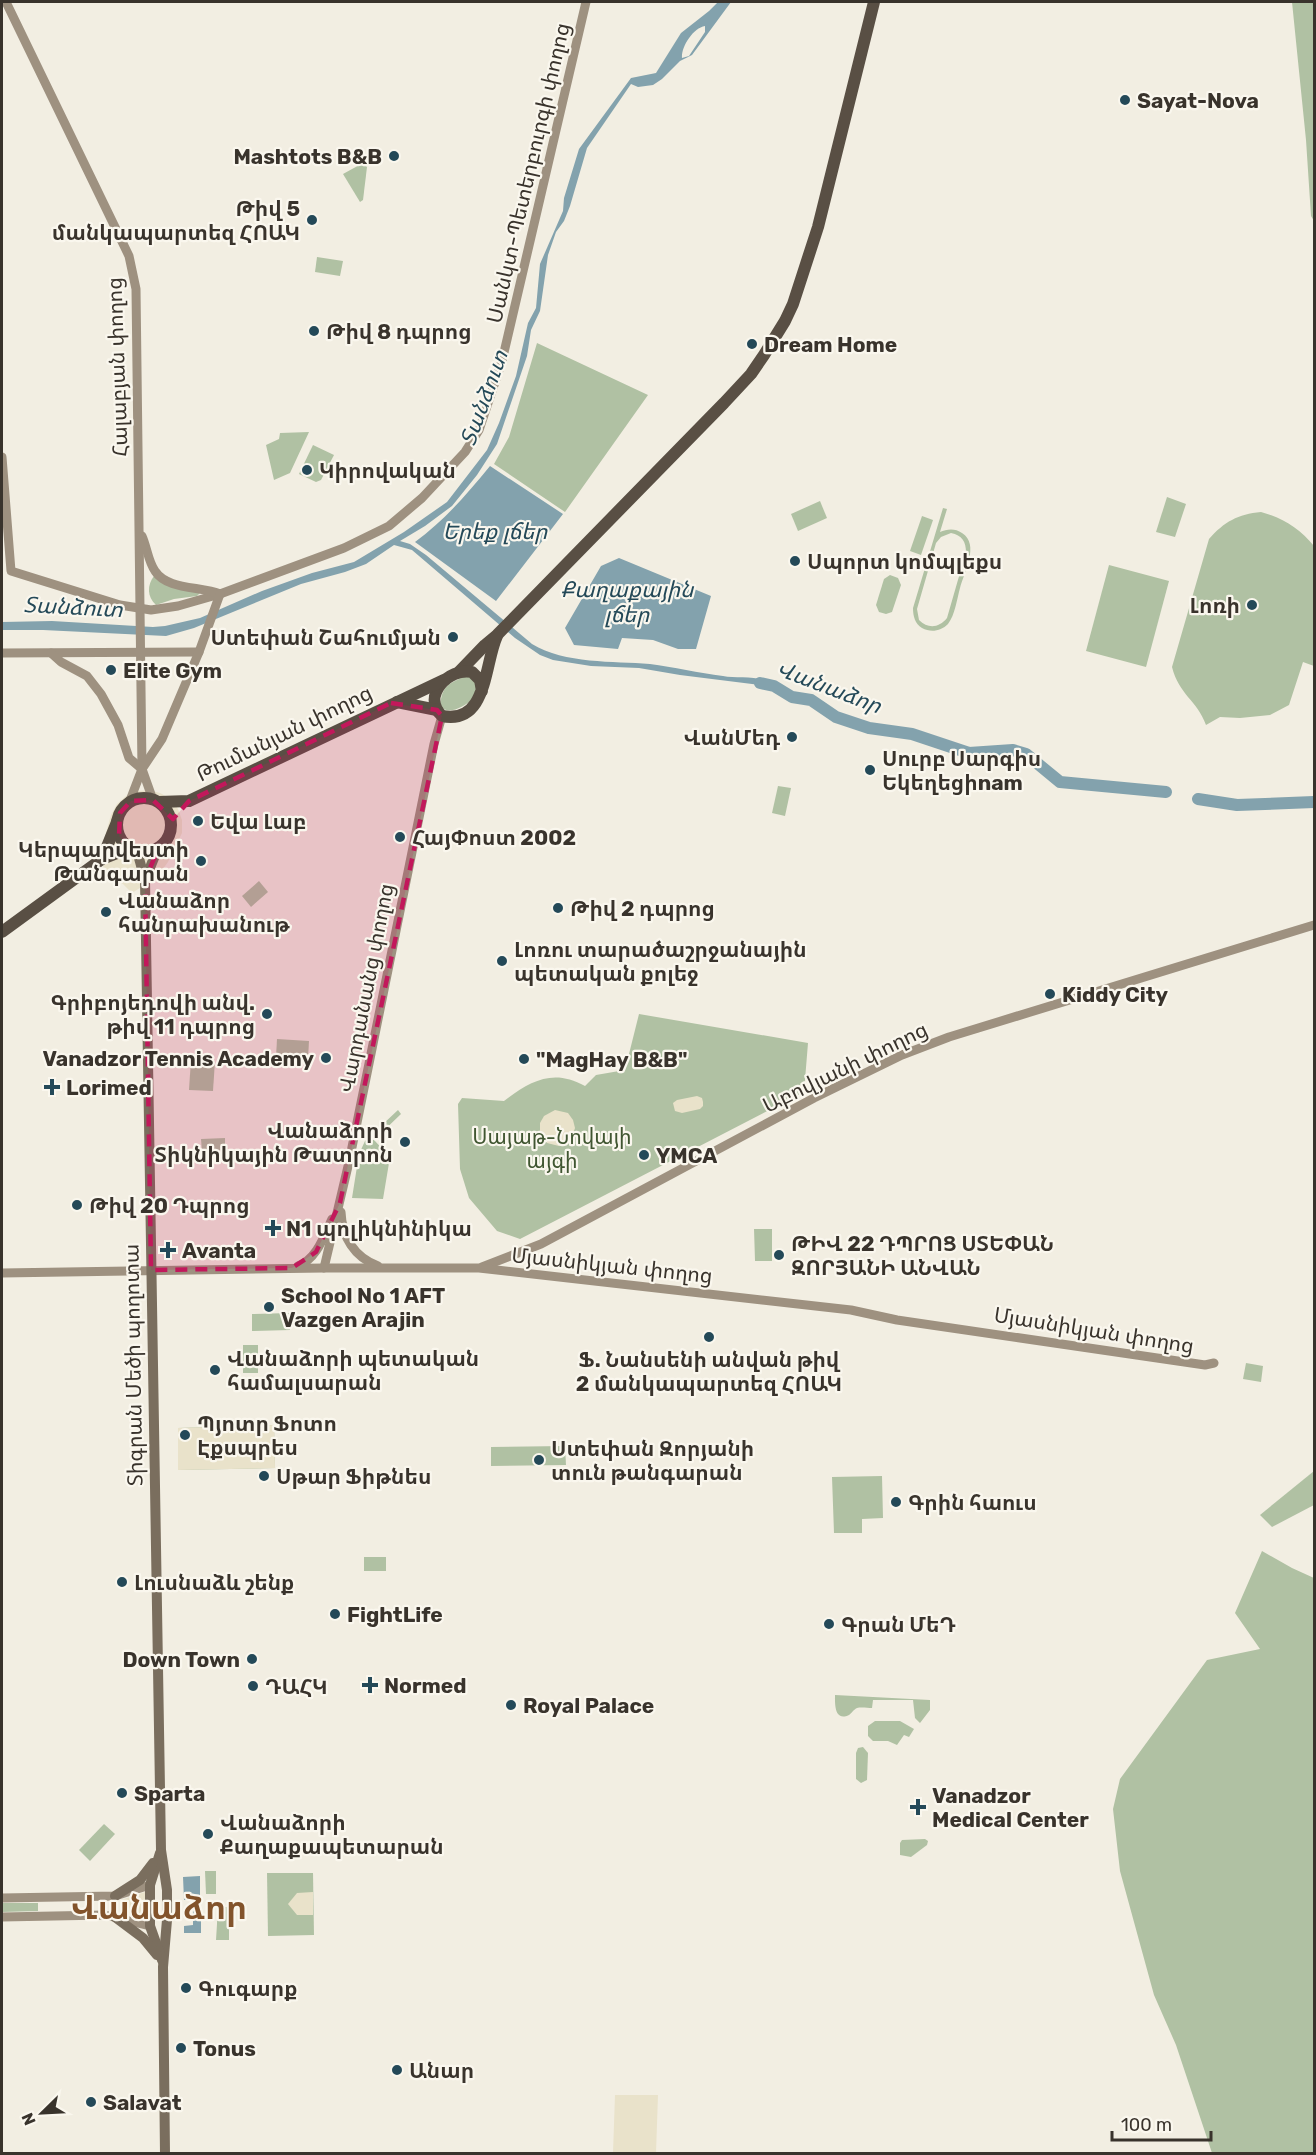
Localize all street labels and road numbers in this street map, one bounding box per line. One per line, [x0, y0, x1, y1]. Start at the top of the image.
street label: Սանկտ-Պետերբուրգի փողոց [481, 20, 575, 326]
street label: Հալաբյան փողոց [101, 277, 133, 457]
street label: Թումանյան փողոց [192, 680, 376, 786]
street label: Վարդանանց փողոց [333, 881, 399, 1095]
street label: Աբովյանի փողոց [759, 1016, 931, 1118]
street label: Մյասնիկյան փողոց [510, 1242, 714, 1288]
street label: Տիգրան Մեծի պողոտա [118, 1244, 148, 1486]
street label: Մյասնիկյան փողոց [992, 1302, 1196, 1358]

